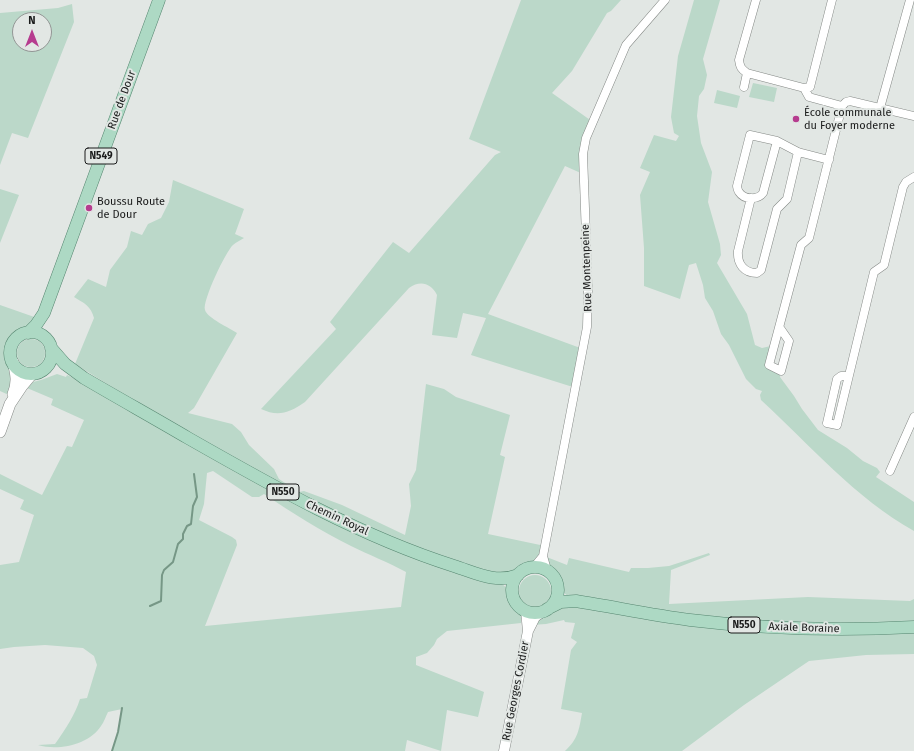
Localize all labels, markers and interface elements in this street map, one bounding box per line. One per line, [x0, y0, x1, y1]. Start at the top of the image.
north arrow [12, 12, 52, 52]
text: N [28, 14, 36, 27]
street label: Rue de Dour [105, 69, 139, 131]
place label: École communale du Foyer moderne [804, 106, 895, 132]
marker: École communale du Foyer moderne [791, 114, 801, 124]
road number: N549 [85, 148, 117, 164]
place label: Boussu Route de Dour [97, 195, 165, 221]
marker: Boussu Route de Dour [84, 203, 94, 213]
street label: Rue Montenpeine [579, 224, 595, 312]
road number: N550 [267, 484, 299, 500]
street label: Chemin Royal [304, 498, 370, 538]
road number: N550 [728, 617, 760, 633]
street label: Axiale Boraine [768, 620, 840, 636]
street label: Rue Georges Cordier [500, 640, 532, 742]

